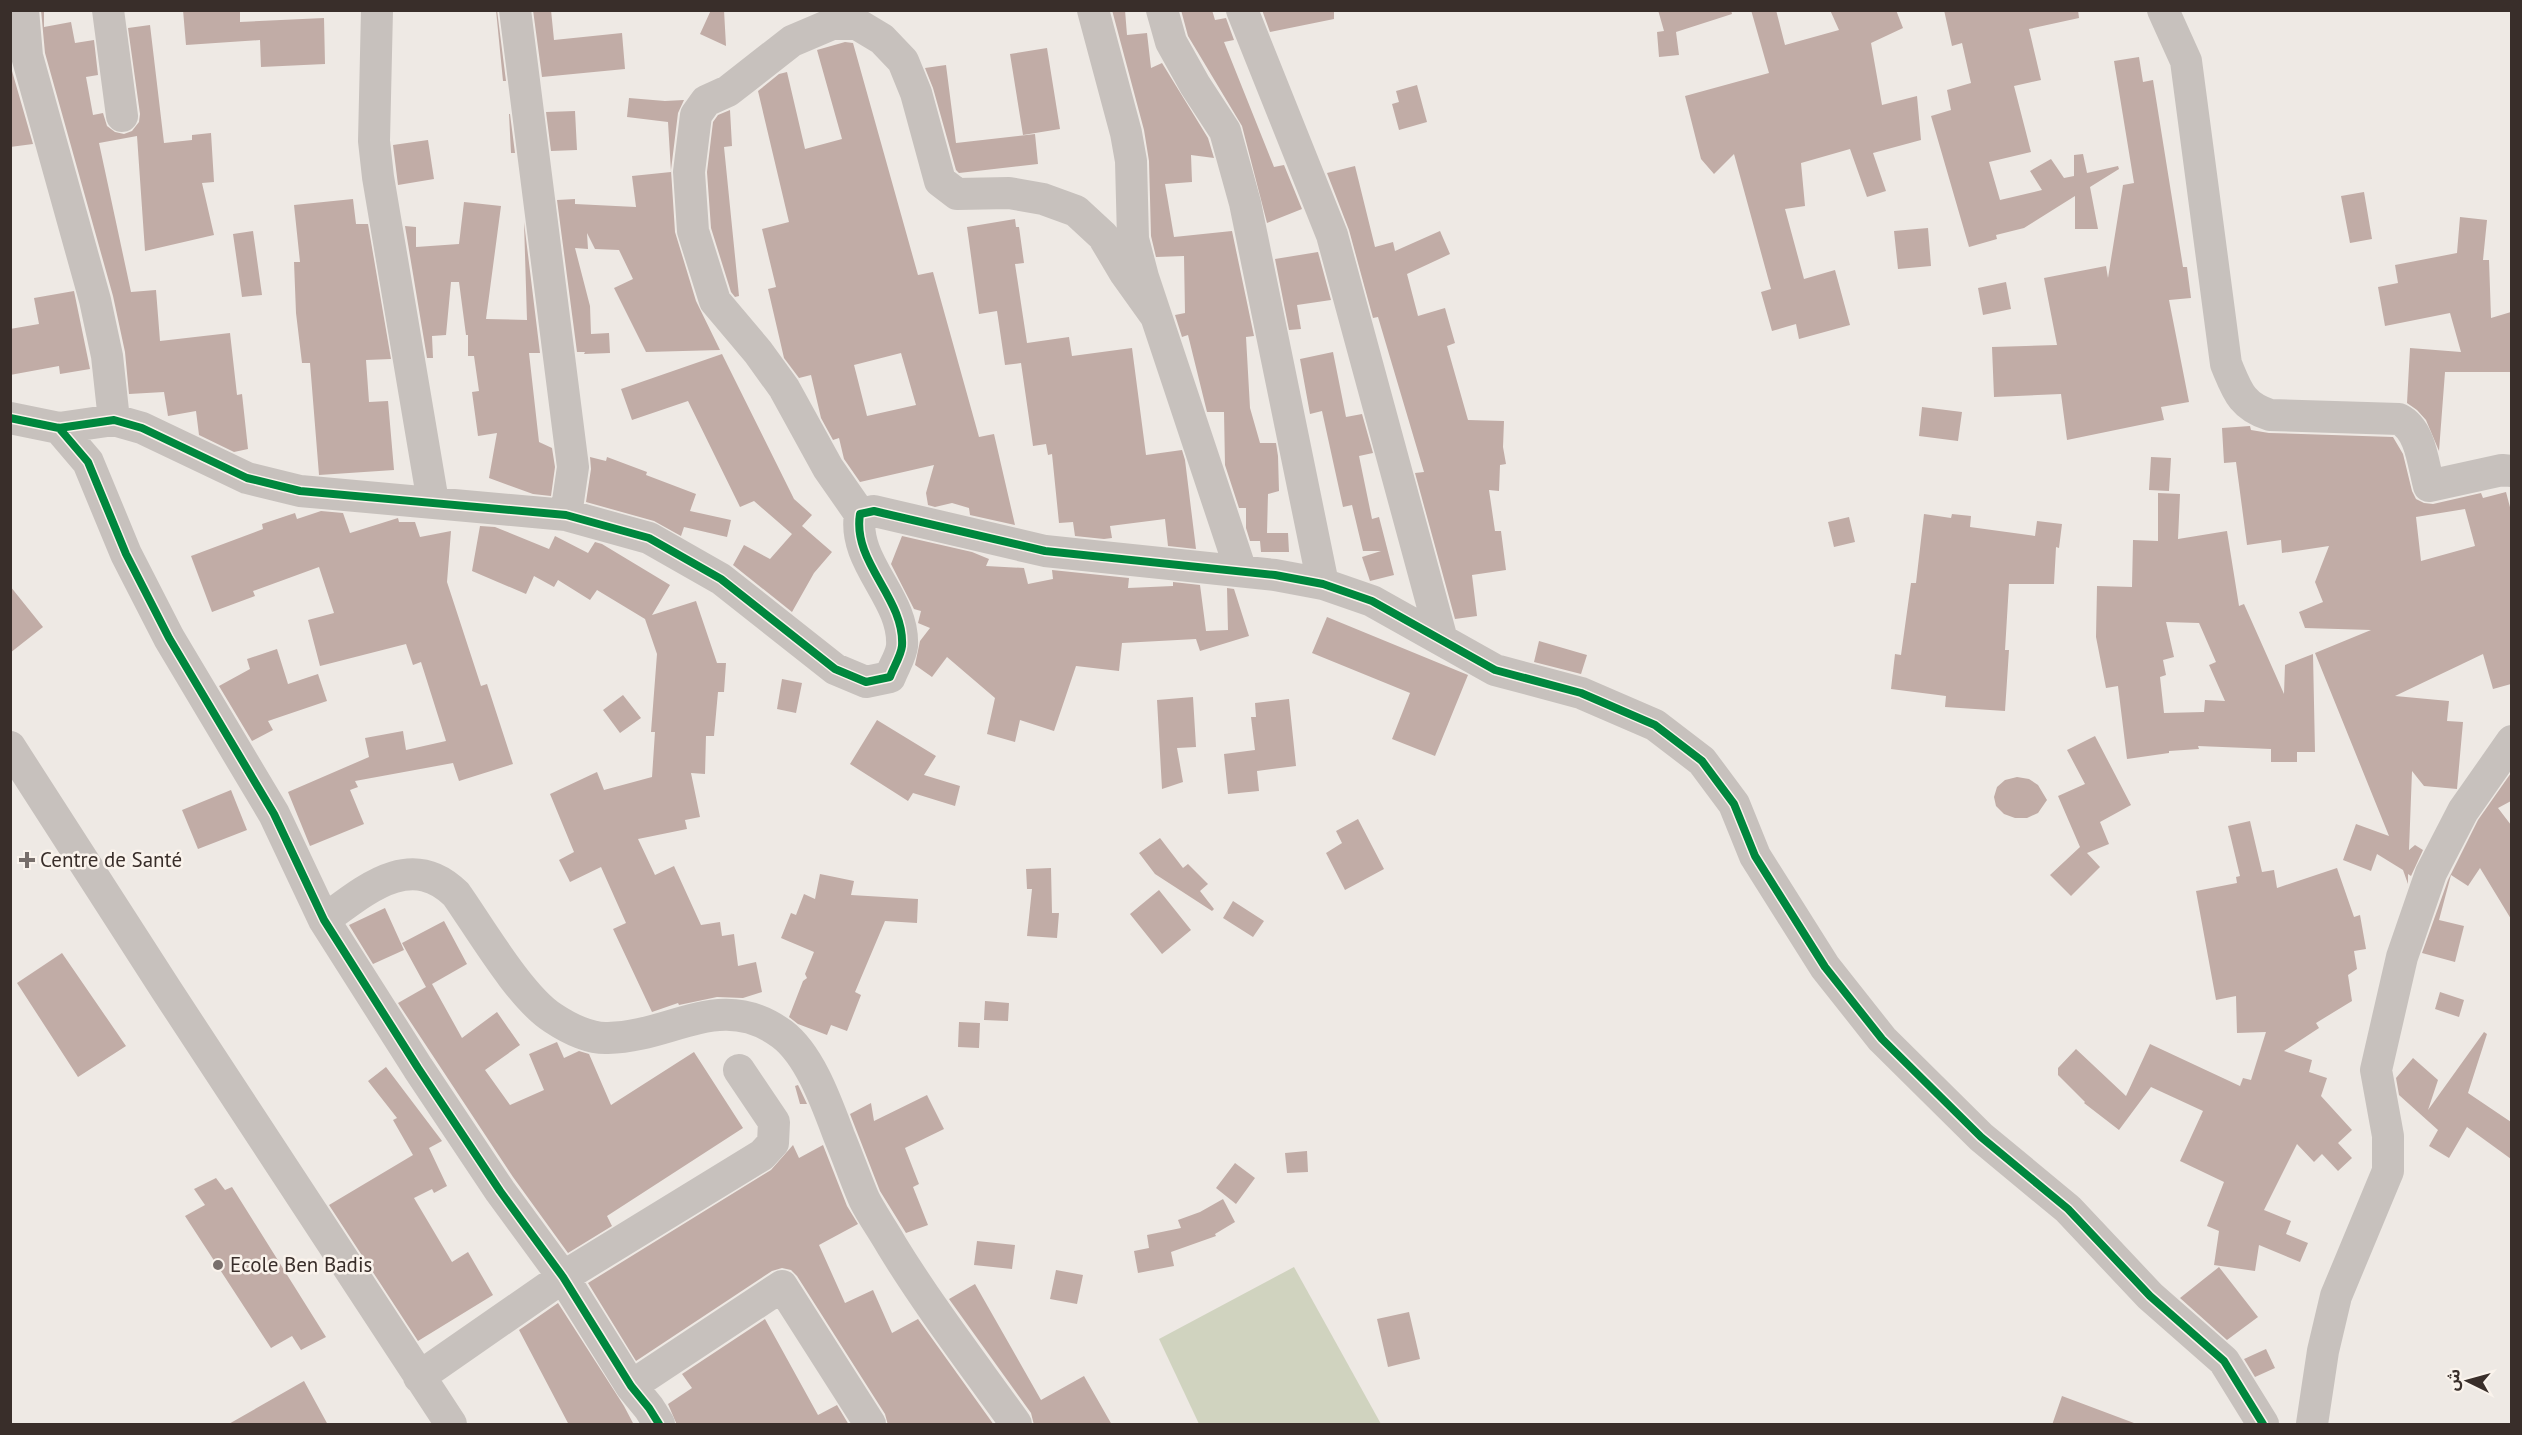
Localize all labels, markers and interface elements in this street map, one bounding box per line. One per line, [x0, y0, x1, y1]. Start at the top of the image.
place label: Centre de Santé [40, 846, 182, 873]
marker: Centre de Santé [18, 851, 36, 869]
place label: Ecole Ben Badis [230, 1251, 372, 1278]
marker: Ecole Ben Badis [211, 1258, 225, 1272]
north arrow [2438, 1351, 2498, 1411]
text: ش [2442, 1368, 2464, 1391]

